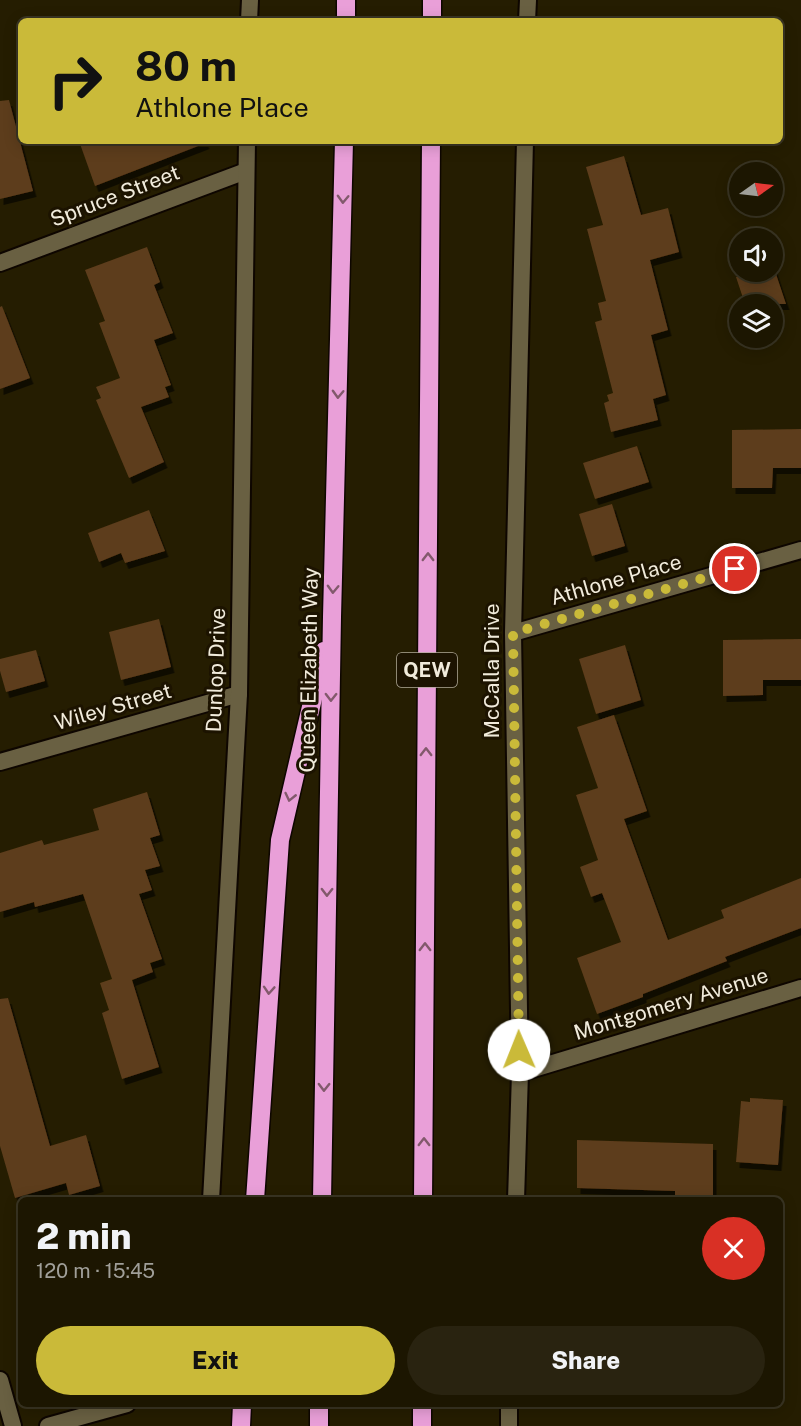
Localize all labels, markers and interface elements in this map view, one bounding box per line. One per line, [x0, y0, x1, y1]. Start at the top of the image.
text: 80 m [135, 41, 237, 90]
icon: right [36, 42, 114, 120]
text: Athlone Place [135, 91, 309, 123]
street label: Spruce Street [47, 159, 183, 232]
north arrow [729, 162, 783, 216]
map controls [729, 162, 783, 348]
one-way arrow [337, 195, 350, 204]
button: sound [729, 228, 783, 282]
button: layers [729, 294, 783, 348]
one-way arrow [332, 390, 344, 399]
pin [709, 543, 760, 594]
street label: Athlone Place [547, 549, 684, 610]
one-way arrow [422, 552, 434, 561]
icon: arrive [718, 552, 751, 585]
street label: Queen Elizabeth Way [294, 567, 323, 773]
one-way arrow [326, 585, 339, 594]
street label: McCalla Drive [479, 603, 504, 739]
street label: Dunlop Drive [201, 607, 230, 733]
road number: QEW [397, 653, 457, 687]
street label: Wiley Street [51, 678, 174, 735]
one-way arrow [324, 692, 337, 701]
one-way arrow [420, 747, 432, 756]
one-way arrow [284, 792, 297, 802]
one-way arrow [321, 887, 334, 896]
one-way arrow [419, 942, 431, 951]
street label: Montgomery Avenue [571, 962, 771, 1045]
one-way arrow [263, 986, 276, 995]
position arrow [487, 1018, 551, 1082]
one-way arrow [318, 1082, 330, 1091]
one-way arrow [418, 1137, 430, 1146]
text: 2 min [36, 1215, 132, 1257]
button: close [702, 1217, 765, 1280]
text: 120 m · 15:45 [36, 1259, 155, 1283]
button: Exit [36, 1326, 395, 1395]
button: Share [407, 1326, 765, 1395]

